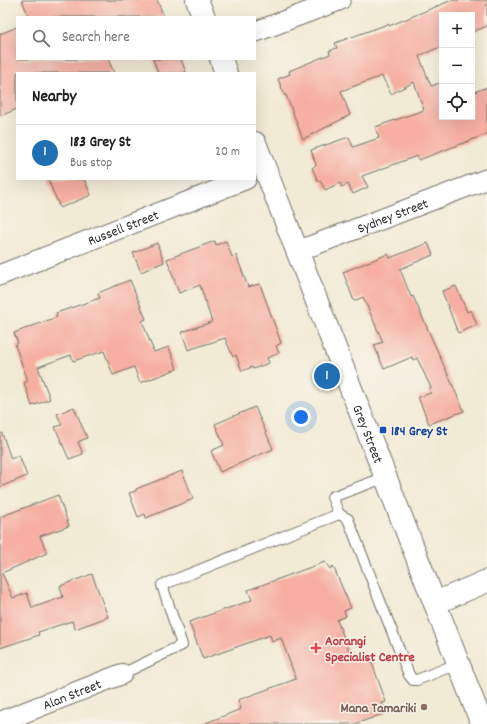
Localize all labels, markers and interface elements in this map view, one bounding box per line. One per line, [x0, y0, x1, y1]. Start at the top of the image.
map controls [439, 12, 475, 120]
button: + [439, 12, 475, 48]
search box [16, 16, 256, 60]
icon: search [30, 27, 52, 49]
text: Search here [62, 27, 130, 49]
button: − [439, 48, 475, 84]
button: locate [439, 84, 475, 120]
text: Nearby [32, 86, 76, 110]
text: 183 Grey St [70, 132, 131, 154]
text: 1 [44, 143, 46, 162]
text: 20 m [215, 143, 240, 162]
text: Bus stop [70, 154, 112, 173]
street label: Sydney Street [355, 194, 431, 239]
street label: Russell Street [85, 206, 162, 252]
pin: 1 [314, 361, 340, 391]
street label: Grey Street [346, 402, 387, 467]
your location [291, 407, 311, 427]
place label: 184 Grey St [391, 422, 448, 442]
marker: 184 Grey St [378, 425, 388, 435]
place label: Aorangi Specialist Centre [325, 632, 415, 668]
marker: Aorangi Specialist Centre [310, 642, 322, 654]
street label: Alan Street [40, 675, 105, 716]
place label: Mana Tamariki [341, 699, 416, 719]
marker: Mana Tamariki [419, 702, 429, 712]

